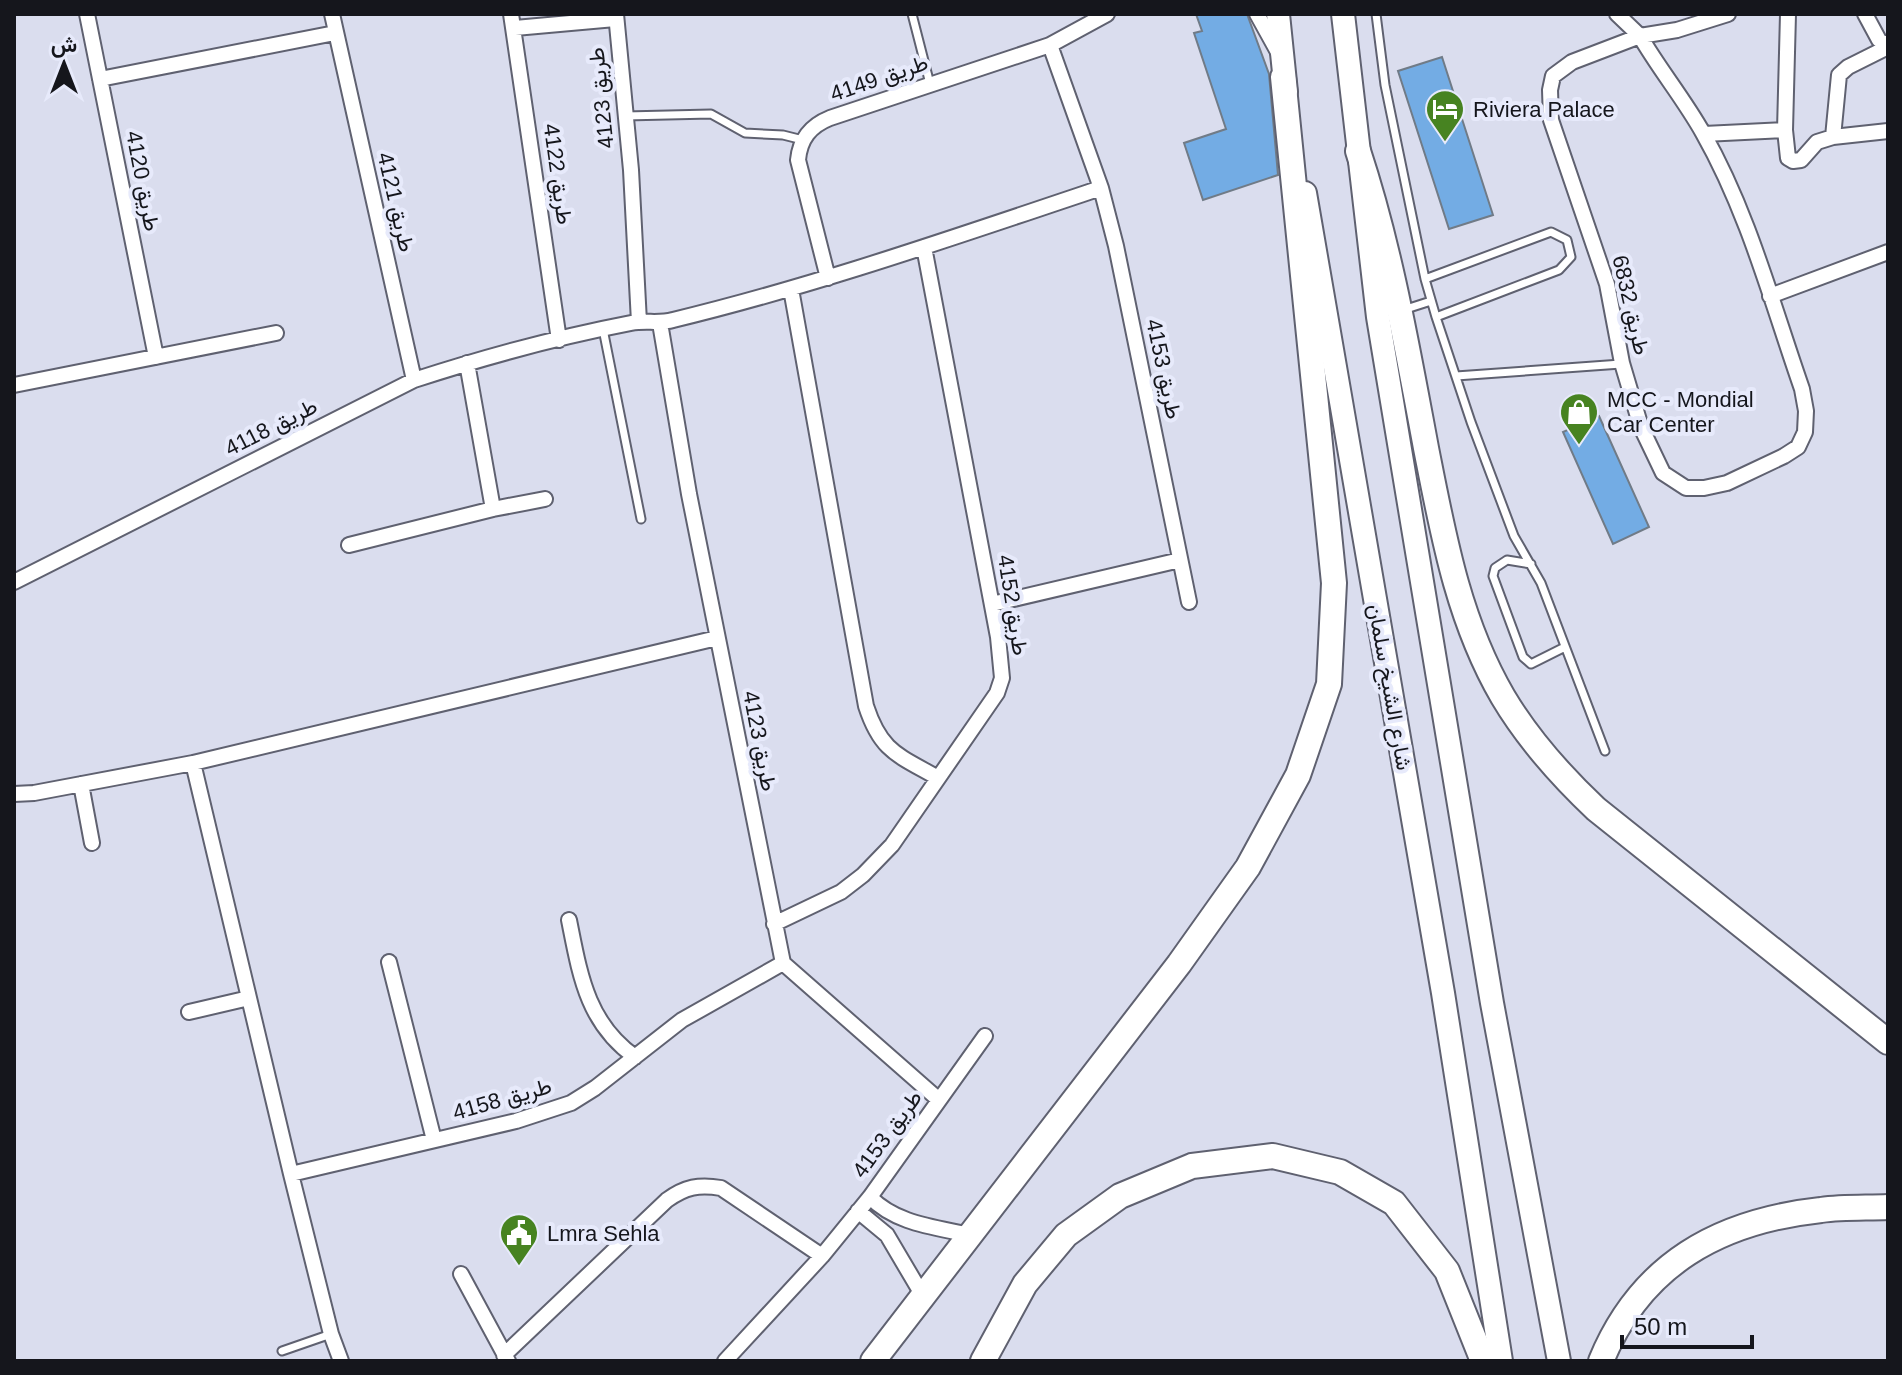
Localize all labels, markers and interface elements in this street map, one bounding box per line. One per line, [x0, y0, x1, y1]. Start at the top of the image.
north arrow [24, 24, 104, 104]
text: ش [51, 32, 77, 58]
street label: طريق 4123 [583, 46, 620, 150]
street label: طريق 4149 [827, 50, 931, 107]
hotel icon: Riviera Palace [1424, 88, 1466, 143]
place label: Riviera Palace [1473, 97, 1615, 122]
street label: طريق 4122 [538, 122, 577, 226]
street label: طريق 4120 [120, 129, 165, 234]
street label: طريق 4121 [371, 150, 420, 255]
street label: طريق 6832 [1606, 253, 1655, 358]
street label: طريق 4153 [1140, 317, 1187, 422]
place label: MCC - Mondial Car Center [1607, 387, 1754, 437]
shop icon: MCC - Mondial Car Center [1558, 391, 1600, 446]
street label: طريق 4118 [221, 393, 322, 462]
street label: طريق 4152 [992, 553, 1033, 657]
street label: شارع الشيخ سلمان [1361, 602, 1417, 772]
street label: طريق 4123 [737, 689, 782, 794]
street label: طريق 4158 [450, 1073, 555, 1126]
street label: طريق 4153 [847, 1086, 928, 1183]
public building icon: Lmra Sehla [498, 1212, 540, 1267]
place label: Lmra Sehla [547, 1221, 660, 1246]
scale bar [1622, 1299, 1752, 1349]
text: 50 m [1634, 1313, 1687, 1340]

